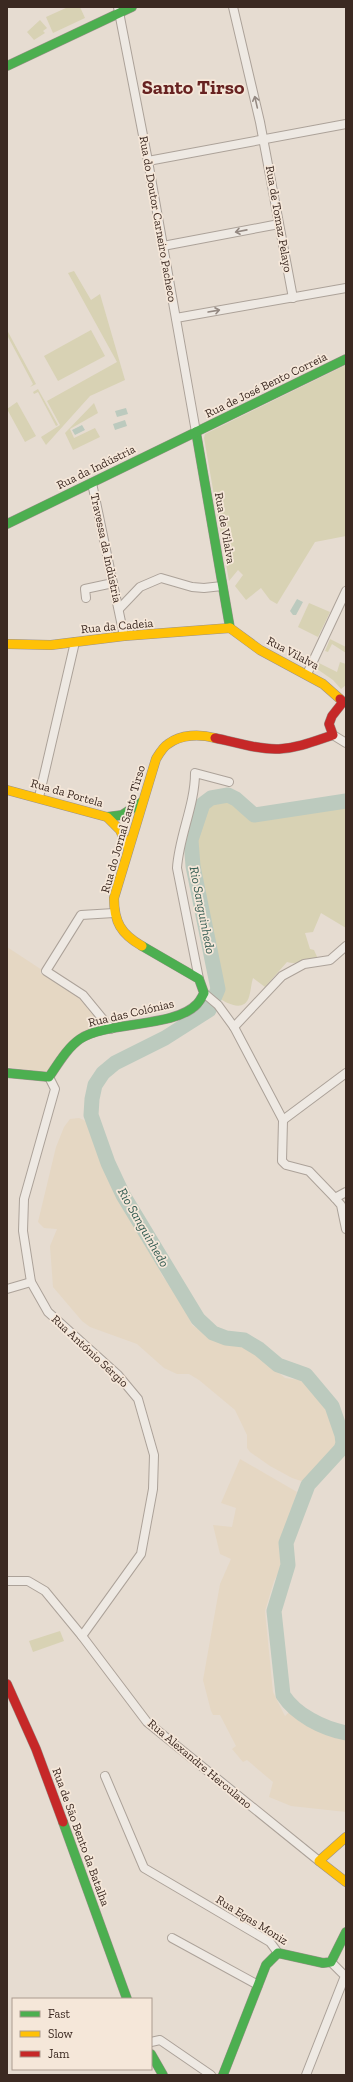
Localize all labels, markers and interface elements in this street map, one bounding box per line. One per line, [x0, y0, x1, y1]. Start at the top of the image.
district label: Santo Tirso [142, 75, 245, 99]
one-way arrow [251, 96, 259, 109]
street label: Rua do Doutor Carneiro Pacheco [136, 135, 180, 303]
street label: Rua de Tomaz Pelayo [263, 165, 295, 273]
one-way arrow [235, 228, 248, 236]
one-way arrow [207, 307, 220, 315]
street label: Rua de José Bento Correia [203, 349, 330, 421]
street label: Rua da Indústria [54, 442, 138, 492]
street label: Rua de Vilalva [212, 491, 238, 565]
street label: Travessa da Indústria [88, 492, 124, 604]
street label: Rua da Cadeia [80, 616, 154, 636]
street label: Rua Vilalva [265, 633, 322, 673]
street label: Rua do Jornal Santo Tirso [98, 763, 148, 895]
street label: Rua da Portela [29, 776, 105, 810]
water label: Rio Sanguinhedo [187, 865, 218, 955]
street label: Rua das Colónias [87, 996, 175, 1030]
water label: Rio Sanguinhedo [115, 1185, 172, 1270]
street label: Rua António Sérgio [49, 1312, 131, 1390]
street label: Rua Alexandre Herculano [145, 1716, 255, 1812]
street label: Rua de São Bento da Batalha [49, 1766, 113, 1908]
street label: Rua Egas Moniz [213, 1892, 291, 1948]
legend [12, 1998, 152, 2070]
text: Fast [48, 2007, 71, 2021]
text: Slow [48, 2027, 74, 2041]
text: Jam [48, 2047, 70, 2061]

